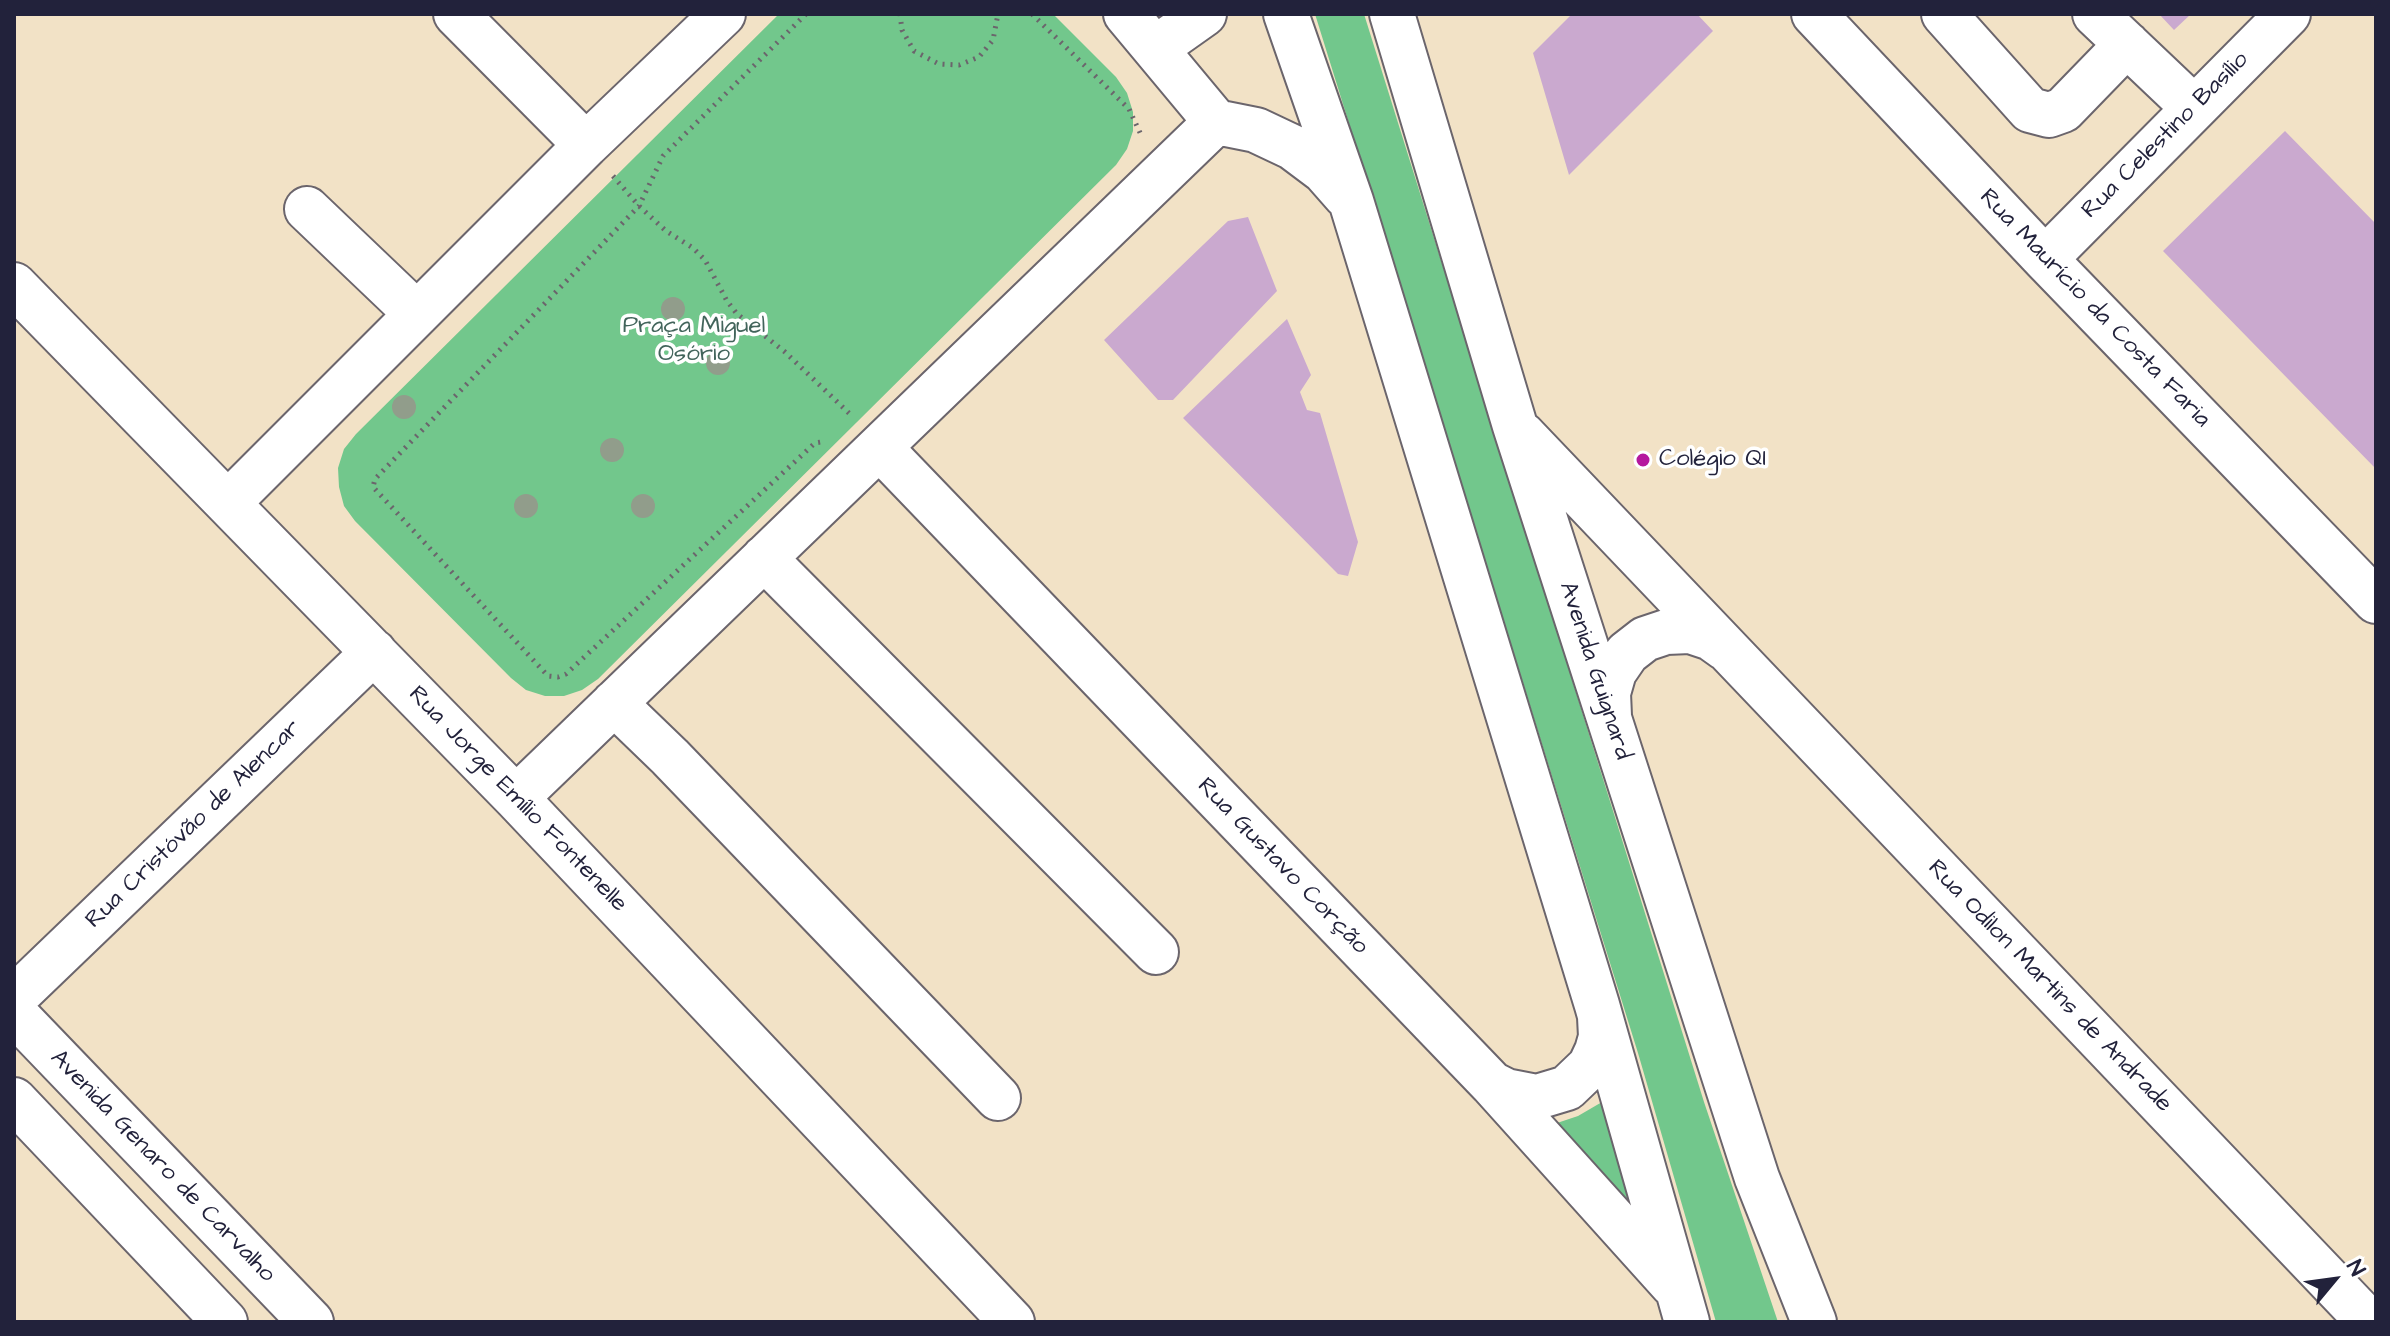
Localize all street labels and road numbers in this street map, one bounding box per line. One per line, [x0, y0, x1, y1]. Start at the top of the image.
street label: Rua Celestino Basílio [2077, 47, 2255, 225]
street label: Rua Maurício da Costa Faria [1972, 184, 2216, 434]
street label: Avenida Guignard [1552, 579, 1636, 763]
street label: Rua Jorge Emílio Fontenelle [401, 681, 633, 919]
street label: Rua Cristóvão de Alencar [81, 715, 307, 935]
street label: Rua Gustavo Corção [1190, 773, 1374, 961]
street label: Rua Odilon Martins de Andrade [1921, 855, 2177, 1119]
street label: Avenida Genaro de Carvalho [43, 1045, 281, 1289]

